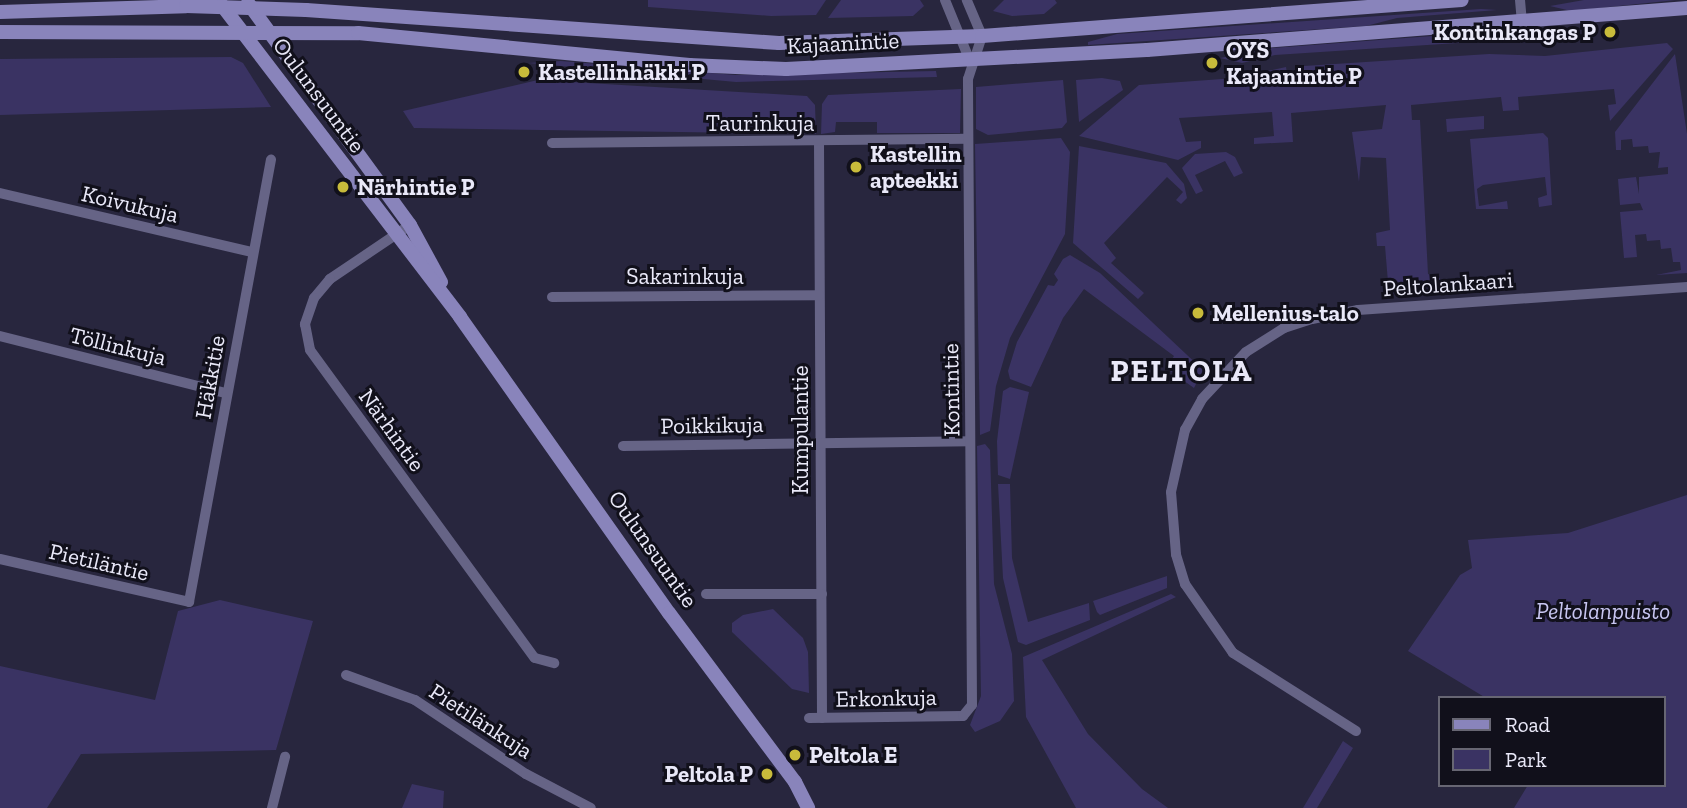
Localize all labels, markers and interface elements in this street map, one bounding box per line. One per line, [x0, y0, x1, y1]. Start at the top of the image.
place label: Kontinkangas P [1434, 18, 1596, 46]
marker: Kontinkangas P [1602, 24, 1618, 40]
street label: Kajaanintie [786, 26, 900, 60]
street label: Oulunsuuntie [267, 32, 371, 158]
place label: OYS Kajaanintie P [1226, 36, 1362, 90]
marker: OYS Kajaanintie P [1204, 55, 1220, 71]
place label: Kastellinhäkki P [538, 58, 705, 86]
marker: Kastellinhäkki P [516, 64, 532, 80]
street label: Taurinkuja [706, 109, 814, 137]
place label: Kastellin apteekki [870, 140, 962, 194]
marker: Kastellin apteekki [848, 159, 864, 175]
place label: Närhintie P [357, 173, 475, 201]
street label: Koivukuja [79, 179, 181, 229]
marker: Närhintie P [335, 179, 351, 195]
street label: Sakarinkuja [626, 262, 744, 290]
street label: Peltolankaari [1382, 266, 1514, 302]
place label: Mellenius-talo [1212, 299, 1359, 327]
marker: Mellenius-talo [1190, 305, 1206, 321]
street label: Töllinkuja [67, 321, 169, 371]
street label: Häkkitie [189, 333, 231, 421]
street label: Kontintie [936, 343, 966, 437]
district label: PELTOLA [1111, 353, 1253, 389]
street label: Kumpulantie [786, 365, 814, 495]
street label: Närhintie [353, 383, 431, 477]
street label: Poikkikuja [660, 410, 764, 440]
street label: Oulunsuuntie [602, 485, 704, 613]
street label: Pietiläntie [46, 537, 152, 587]
park label: Peltolanpuisto [1536, 597, 1670, 625]
street label: Pietilänkuja [424, 677, 538, 765]
street label: Erkonkuja [835, 683, 937, 713]
legend [1438, 696, 1666, 787]
text: Road [1505, 712, 1550, 737]
place label: Peltola E [809, 741, 897, 769]
marker: Peltola E [787, 747, 803, 763]
text: Park [1505, 747, 1547, 772]
place label: Peltola P [665, 760, 753, 788]
marker: Peltola P [759, 766, 775, 782]

